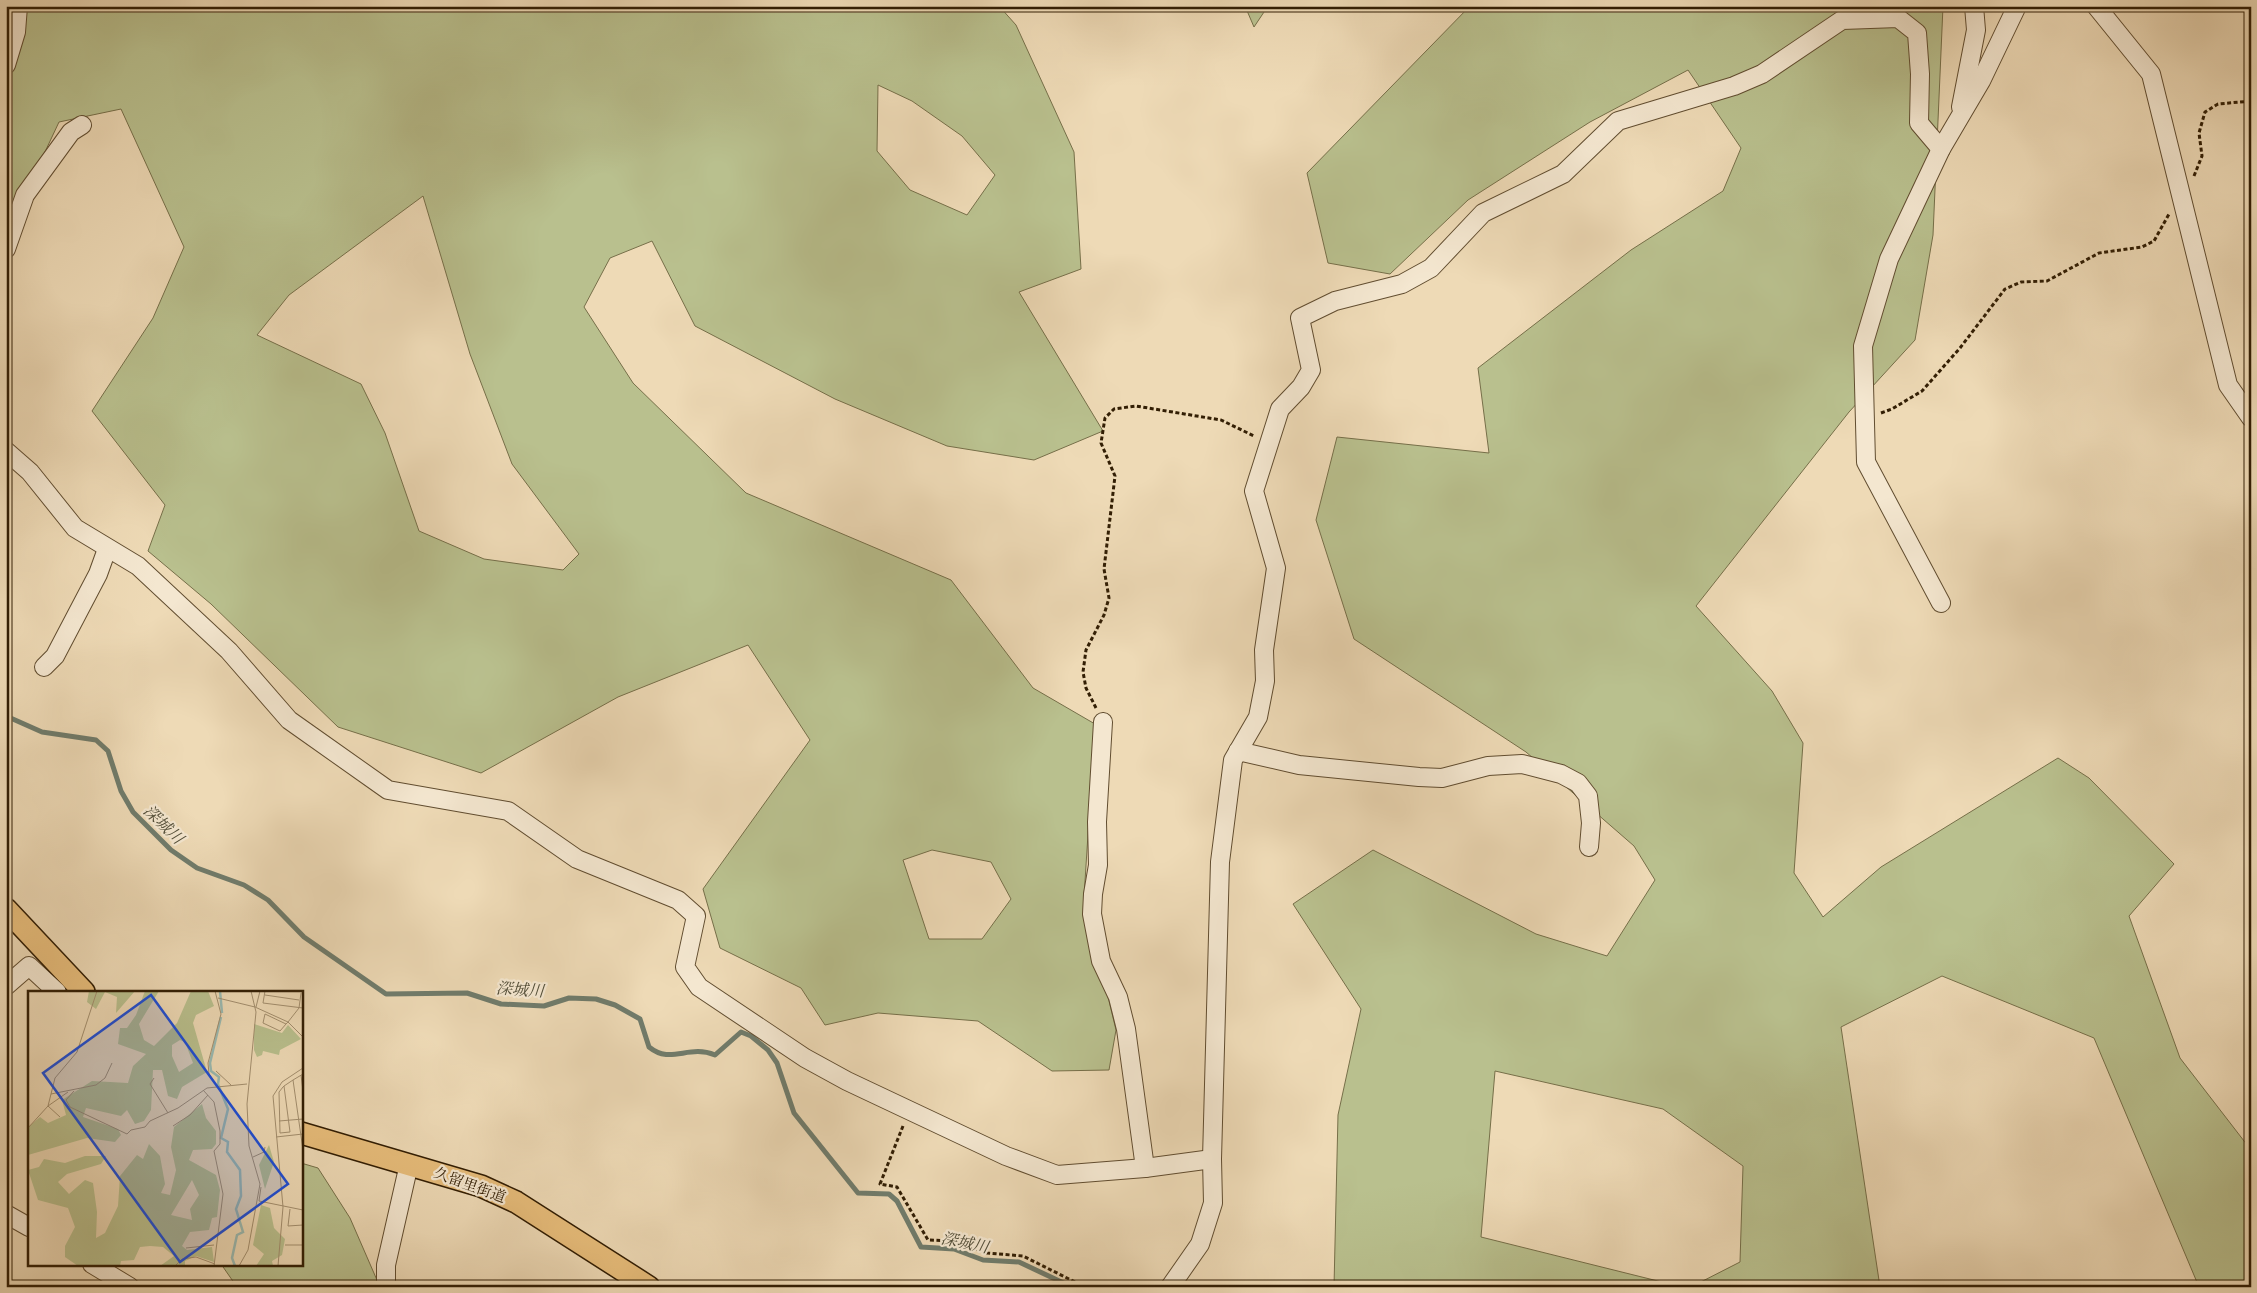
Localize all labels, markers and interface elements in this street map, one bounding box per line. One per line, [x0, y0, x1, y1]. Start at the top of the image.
water label: 深城川 [138, 801, 189, 851]
water label: 深城川 [495, 978, 547, 1004]
inset map [28, 991, 302, 1266]
street label: 久留里街道 [431, 1164, 508, 1209]
water label: 深城川 [939, 1228, 992, 1260]

